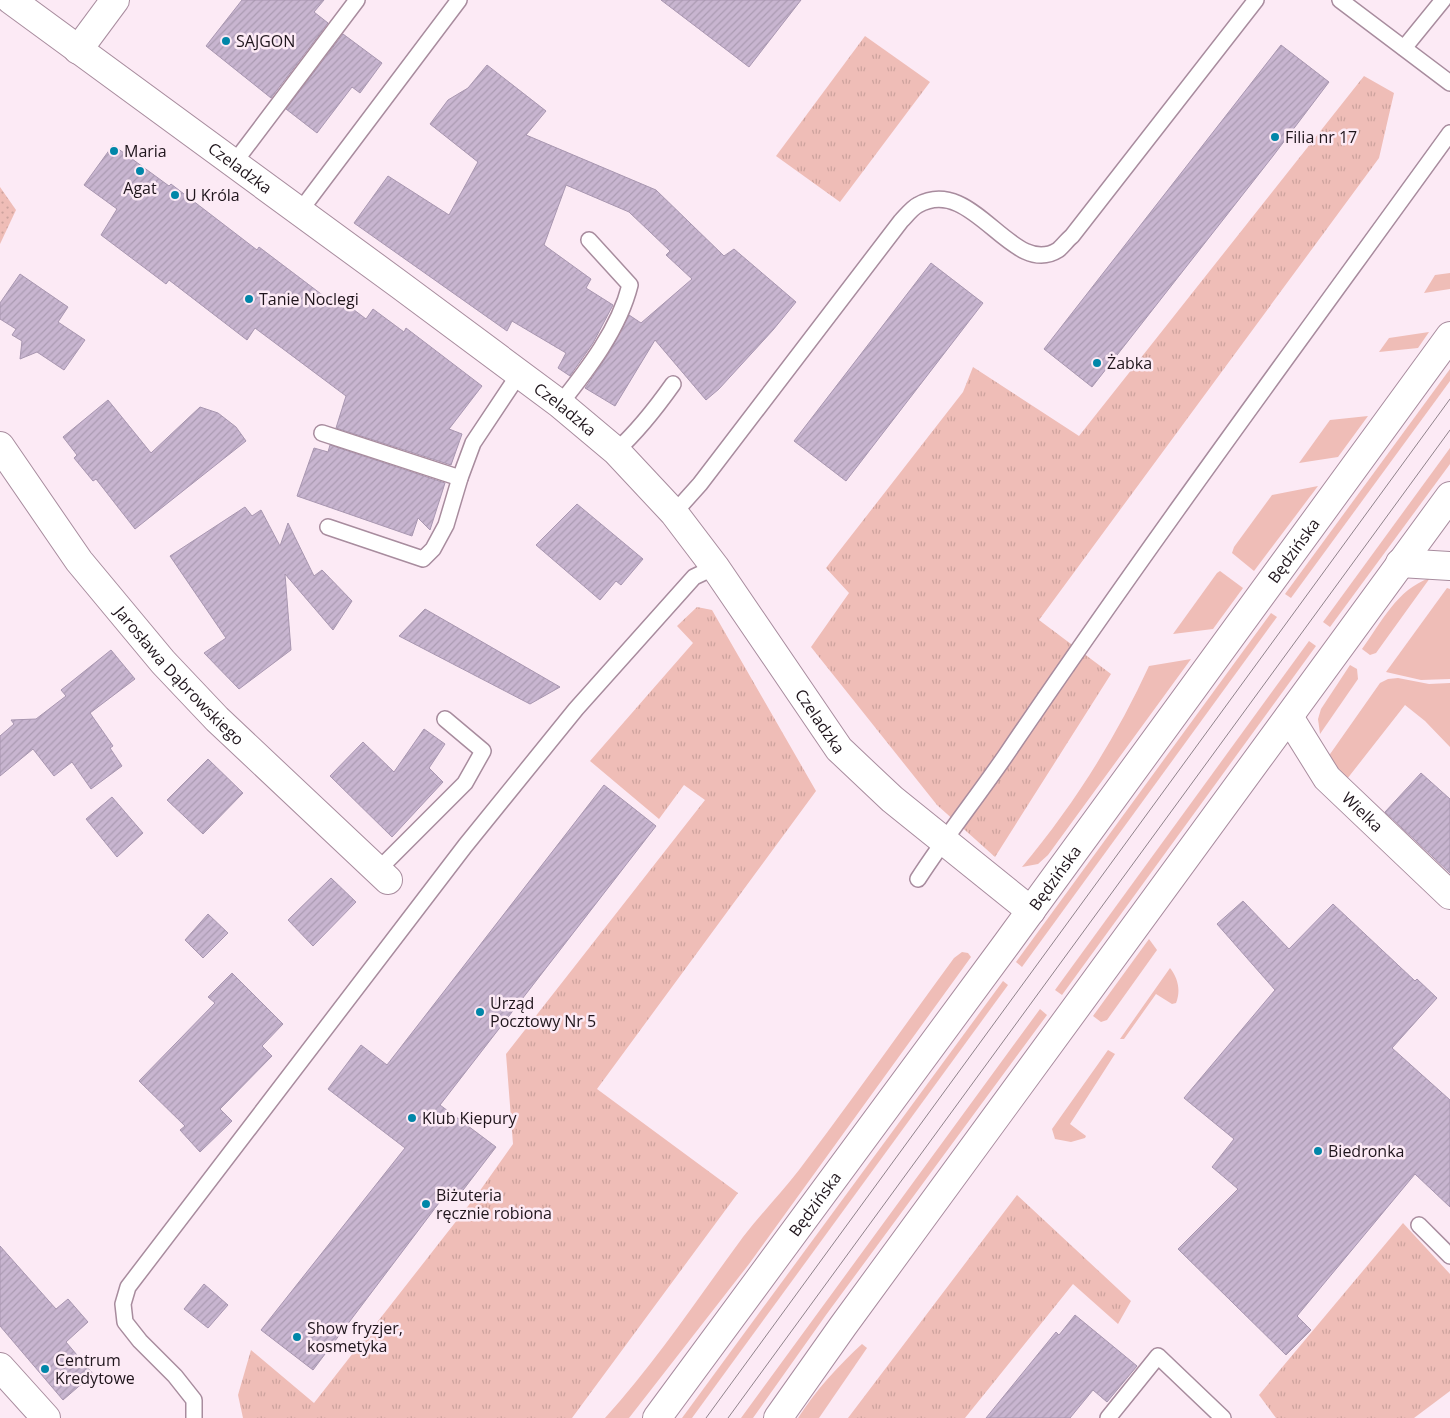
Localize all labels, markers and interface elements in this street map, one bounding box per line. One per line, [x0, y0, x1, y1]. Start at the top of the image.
place label: SAJGON [236, 30, 295, 52]
marker: SAJGON [220, 35, 232, 47]
place label: Filia nr 17 [1285, 126, 1357, 148]
marker: Filia nr 17 [1269, 131, 1281, 143]
street label: Czeladzka [204, 137, 276, 199]
place label: Maria [124, 140, 167, 162]
marker: Maria [108, 145, 120, 157]
marker: Agat [134, 165, 146, 177]
place label: Agat [123, 177, 157, 199]
place label: U Króla [185, 184, 240, 206]
marker: U Króla [169, 189, 181, 201]
place label: Tanie Noclegi [259, 288, 359, 310]
marker: Tanie Noclegi [243, 293, 255, 305]
place label: Żabka [1107, 352, 1152, 374]
marker: Żabka [1091, 357, 1103, 369]
street label: Czeladzka [530, 377, 601, 441]
street label: Będzińska [1262, 514, 1325, 587]
street label: Jarosława Dąbrowskiego [109, 600, 249, 750]
street label: Czeladzka [790, 684, 850, 758]
street label: Wielka [1337, 787, 1388, 837]
street label: Będzińska [1024, 841, 1086, 915]
place label: Urząd Pocztowy Nr 5 [490, 992, 596, 1032]
marker: Urząd Pocztowy Nr 5 [474, 1006, 486, 1018]
place label: Klub Kiepury [422, 1107, 518, 1129]
marker: Klub Kiepury [406, 1112, 418, 1124]
place label: Biedronka [1328, 1140, 1404, 1162]
marker: Biedronka [1312, 1145, 1324, 1157]
street label: Będzińska [784, 1167, 846, 1241]
place label: Biżuteria ręcznie robiona [436, 1184, 552, 1224]
marker: Biżuteria ręcznie robiona [420, 1198, 432, 1210]
place label: Show fryzjer, kosmetyka [307, 1317, 403, 1357]
marker: Show fryzjer, kosmetyka [291, 1331, 303, 1343]
place label: Centrum Kredytowe [55, 1349, 135, 1389]
marker: Centrum Kredytowe [39, 1363, 51, 1375]

